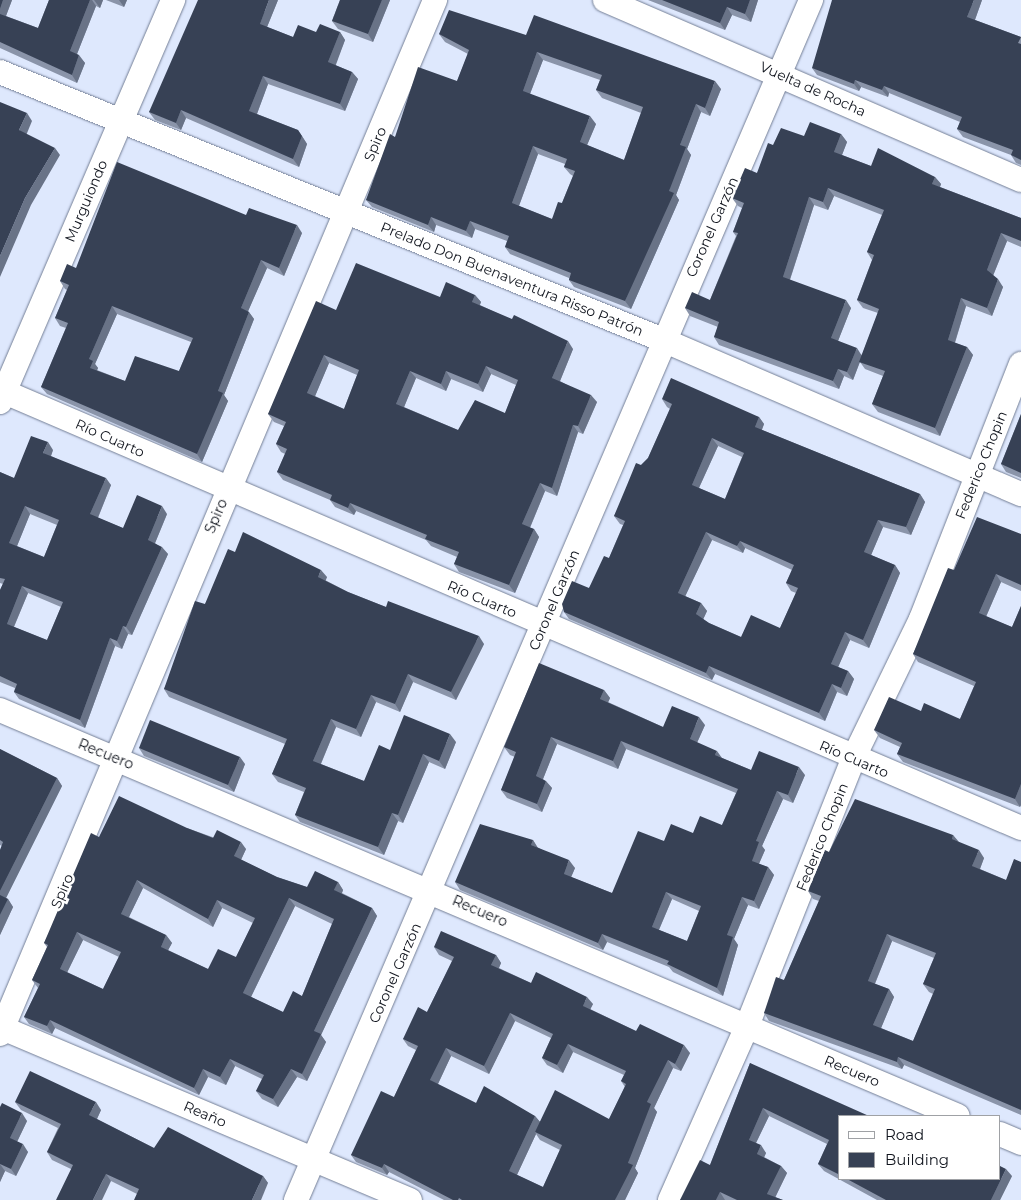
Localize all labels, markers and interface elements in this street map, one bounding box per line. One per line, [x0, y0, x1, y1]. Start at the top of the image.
street label: Vuelta de Rocha [757, 58, 869, 120]
street label: Spiro [360, 124, 390, 164]
street label: Murguiondo [61, 157, 111, 245]
street label: Coronel Garzón [682, 174, 742, 280]
street label: Prelado Don Buenaventura Risso Patrón [378, 218, 646, 340]
street label: Federico Chopin [952, 408, 1010, 522]
street label: Río Cuarto [73, 415, 147, 461]
street label: Spiro [201, 496, 231, 536]
street label: Coronel Garzón [525, 547, 583, 653]
street label: Río Cuarto [445, 577, 519, 621]
street label: Recuero [76, 735, 136, 773]
street label: Río Cuarto [817, 737, 891, 781]
street label: Federico Chopin [793, 780, 851, 894]
street label: Spiro [47, 871, 77, 911]
street label: Recuero [450, 892, 510, 930]
street label: Coronel Garzón [365, 920, 425, 1026]
street label: Recuero [822, 1052, 882, 1090]
street label: Reaño [181, 1098, 229, 1130]
legend [838, 1115, 1001, 1180]
text: Road [885, 1125, 924, 1144]
text: Building [885, 1150, 949, 1169]

